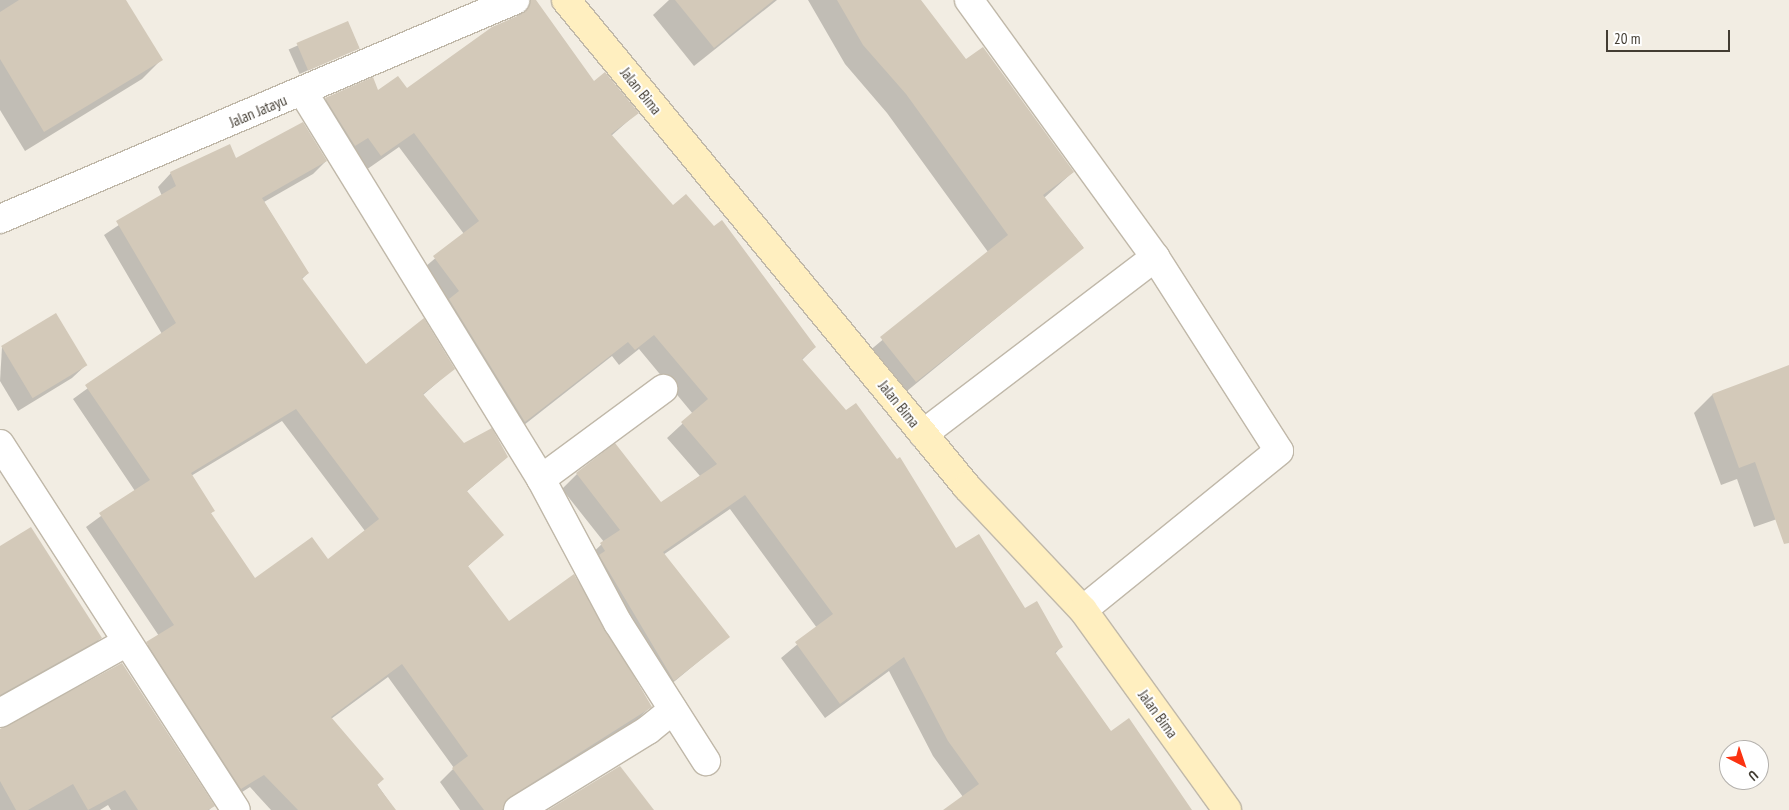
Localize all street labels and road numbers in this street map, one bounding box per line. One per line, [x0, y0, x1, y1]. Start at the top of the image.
street label: Jalan Bima [617, 64, 665, 118]
street label: Jalan Jatayu [227, 91, 289, 131]
street label: Jalan Bima [875, 377, 923, 431]
street label: Jalan Bima [1135, 686, 1181, 742]

